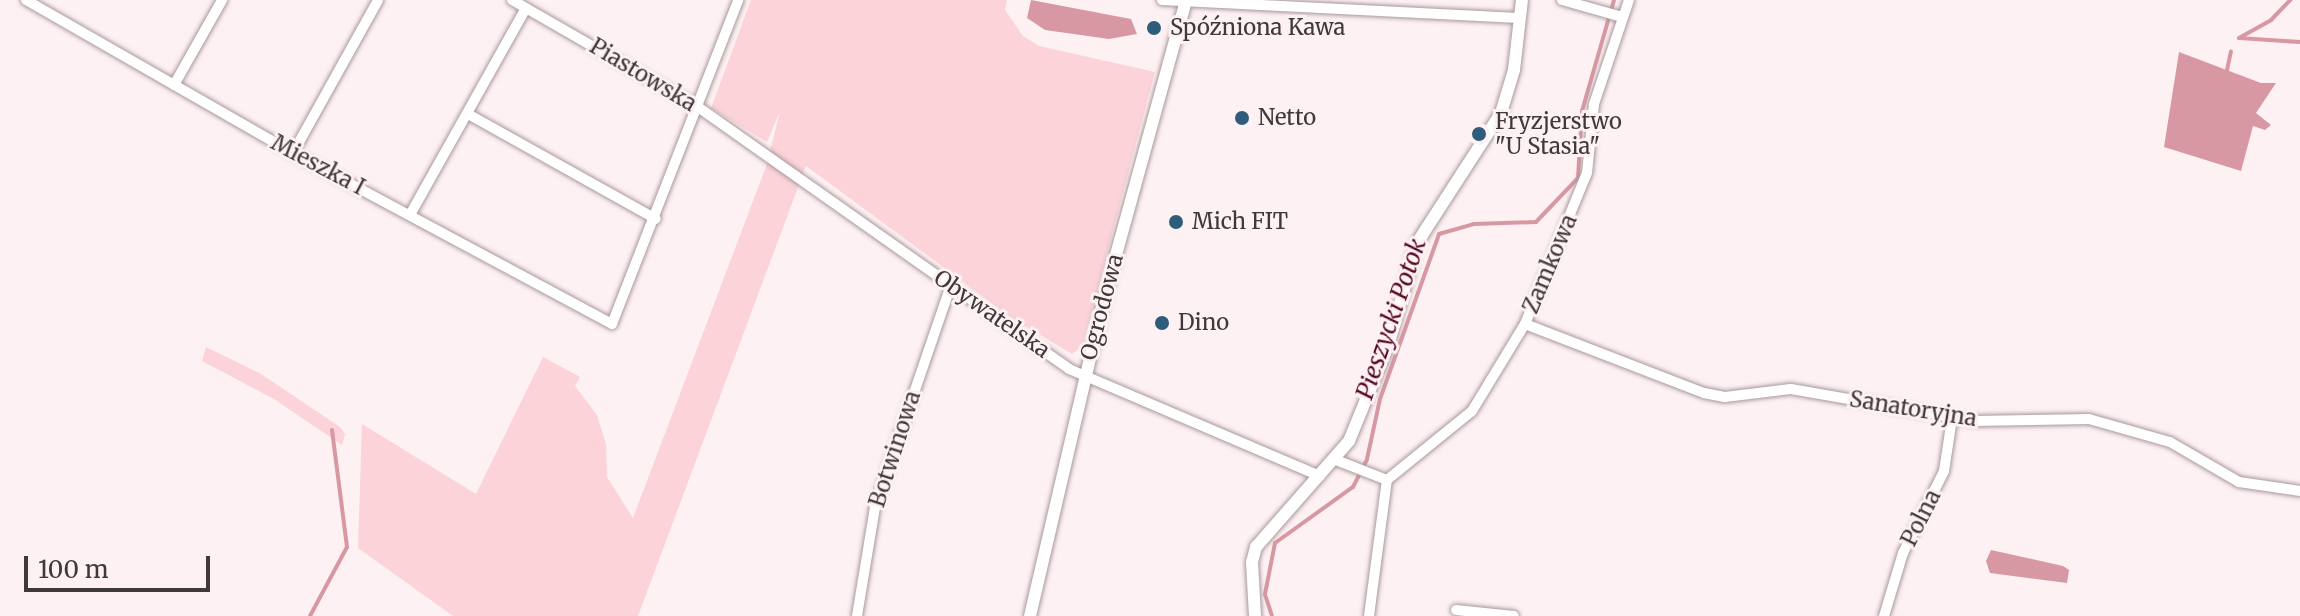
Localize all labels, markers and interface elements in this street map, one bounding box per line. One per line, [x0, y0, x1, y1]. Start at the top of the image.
place label: Spóźniona Kawa [1170, 15, 1345, 41]
marker: Spóźniona Kawa [1145, 19, 1163, 37]
street label: Piastowska [585, 33, 701, 117]
place label: Netto [1258, 105, 1316, 131]
place label: Fryzjerstwo "U Stasia" [1495, 108, 1622, 160]
marker: Netto [1233, 109, 1251, 127]
marker: Fryzjerstwo "U Stasia" [1470, 125, 1488, 143]
street label: Mieszka I [267, 129, 369, 201]
place label: Mich FIT [1192, 209, 1288, 235]
street label: Zamkowa [1517, 211, 1583, 317]
marker: Mich FIT [1167, 213, 1185, 231]
water label: Pieszycki Potok [1350, 235, 1432, 403]
street label: Ogrodowa [1075, 251, 1129, 363]
street label: Obywatelska [929, 264, 1055, 364]
place label: Dino [1178, 310, 1229, 336]
marker: Dino [1153, 314, 1171, 332]
street label: Sanatoryjna [1848, 386, 1978, 432]
street label: Botwinowa [864, 388, 926, 510]
street label: Polna [1896, 485, 1946, 551]
scale bar [28, 540, 214, 590]
text: 100 m [38, 554, 108, 585]

